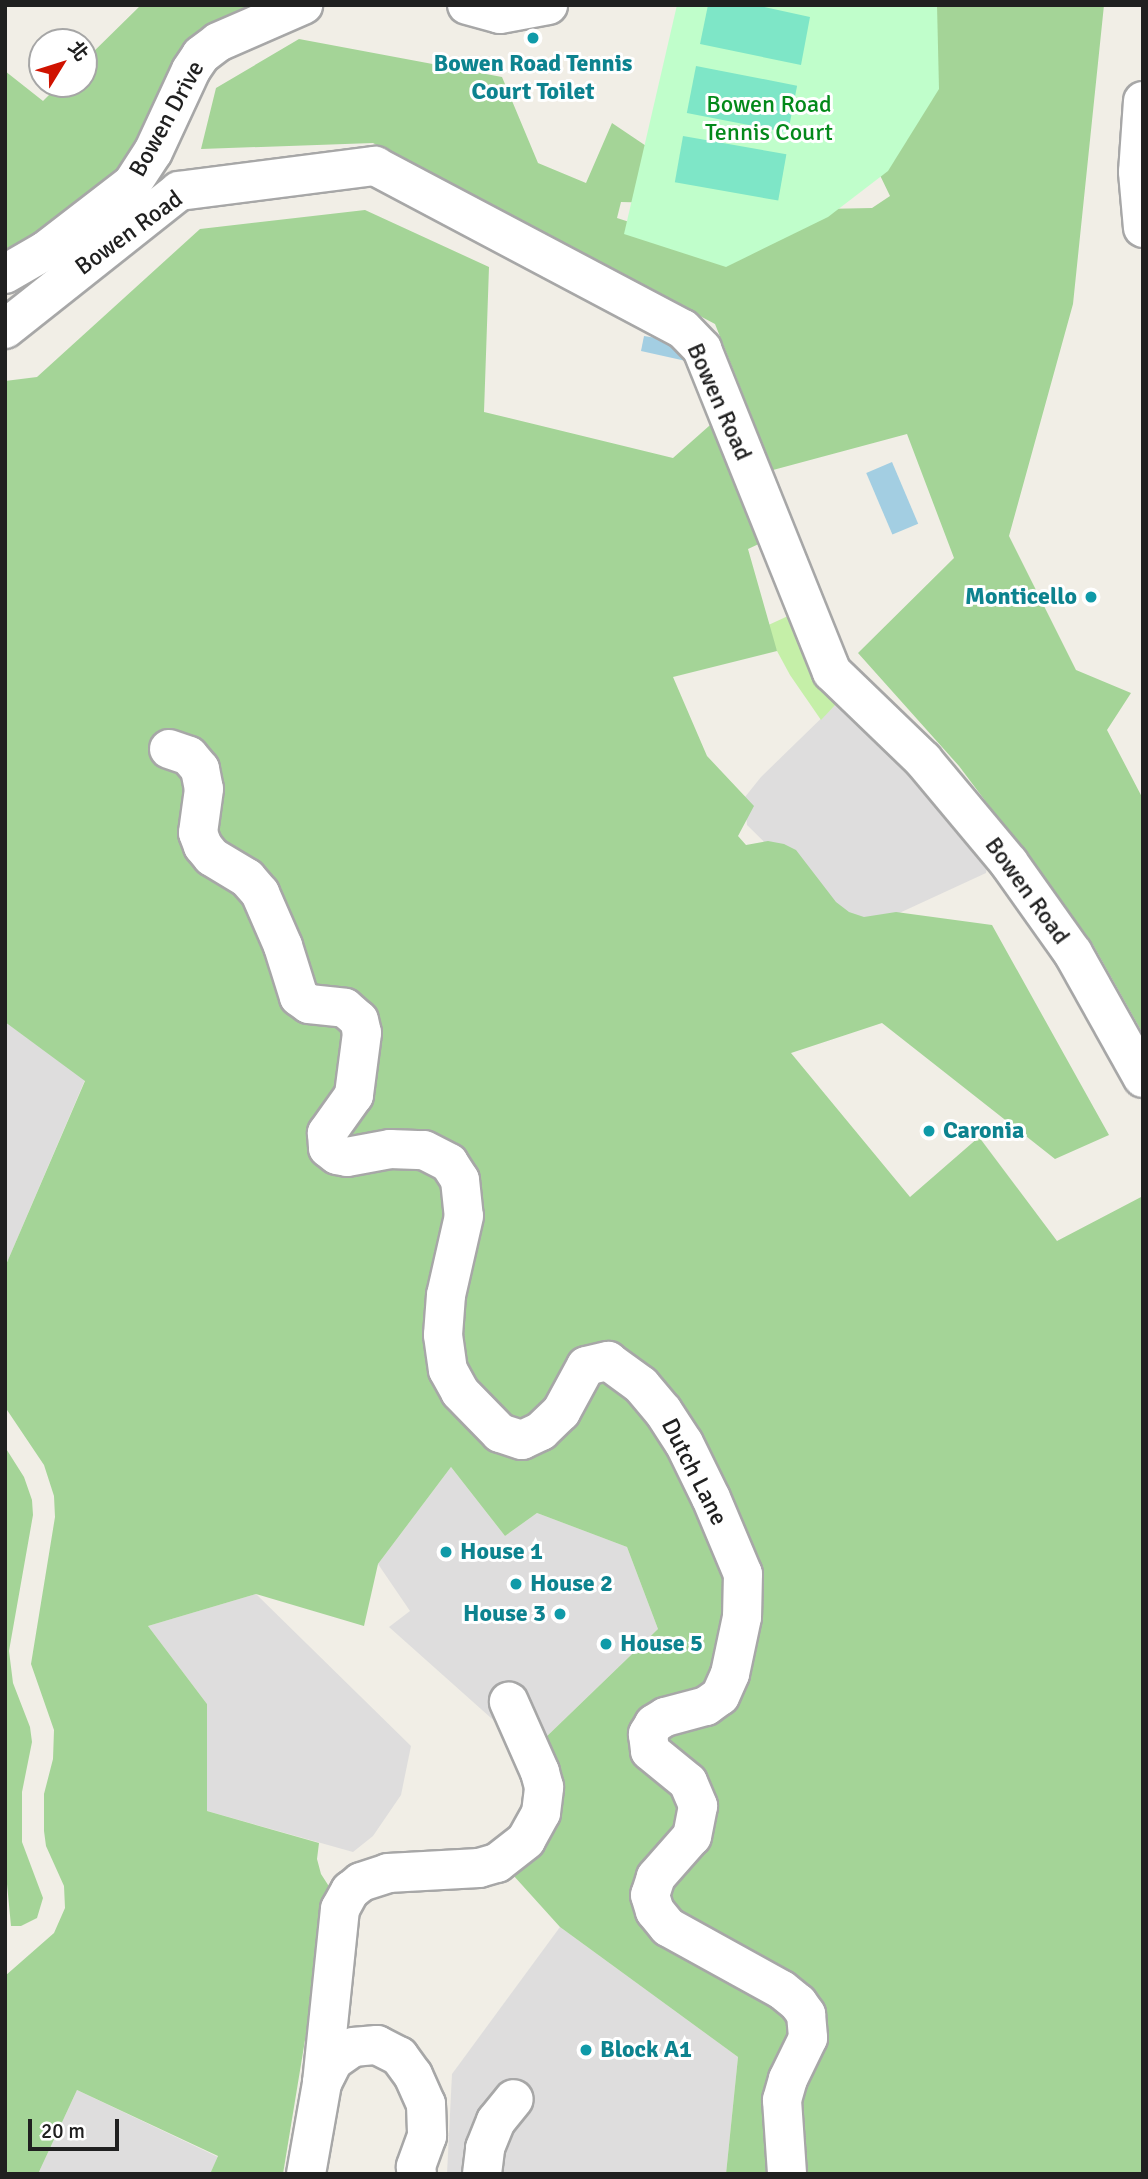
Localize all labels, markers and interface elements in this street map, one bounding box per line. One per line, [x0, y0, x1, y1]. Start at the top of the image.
north arrow [28, 28, 98, 98]
marker: Bowen Road Tennis Court Toilet [525, 30, 541, 46]
text: 北 [63, 36, 93, 66]
place label: Bowen Road Tennis Court Toilet [434, 50, 632, 106]
street label: Bowen Drive [123, 56, 211, 182]
park label: Bowen Road Tennis Court [705, 91, 833, 147]
street label: Bowen Road [70, 184, 188, 282]
street label: Bowen Road [680, 339, 758, 465]
place label: Monticello [965, 583, 1077, 611]
marker: Monticello [1083, 589, 1099, 605]
street label: Bowen Road [978, 832, 1076, 950]
place label: Caronia [943, 1117, 1024, 1145]
marker: Caronia [921, 1123, 937, 1139]
street label: Dutch Lane [655, 1414, 733, 1530]
place label: House 1 [460, 1538, 543, 1566]
marker: House 1 [438, 1544, 454, 1560]
place label: House 2 [530, 1570, 613, 1598]
marker: House 2 [508, 1576, 524, 1592]
place label: House 3 [463, 1600, 546, 1628]
marker: House 3 [552, 1606, 568, 1622]
place label: House 5 [620, 1630, 703, 1658]
marker: House 5 [598, 1636, 614, 1652]
place label: Block A1 [600, 2036, 692, 2064]
marker: Block A1 [578, 2042, 594, 2058]
scale bar [32, 2106, 122, 2150]
text: 20 m [41, 2118, 85, 2144]

